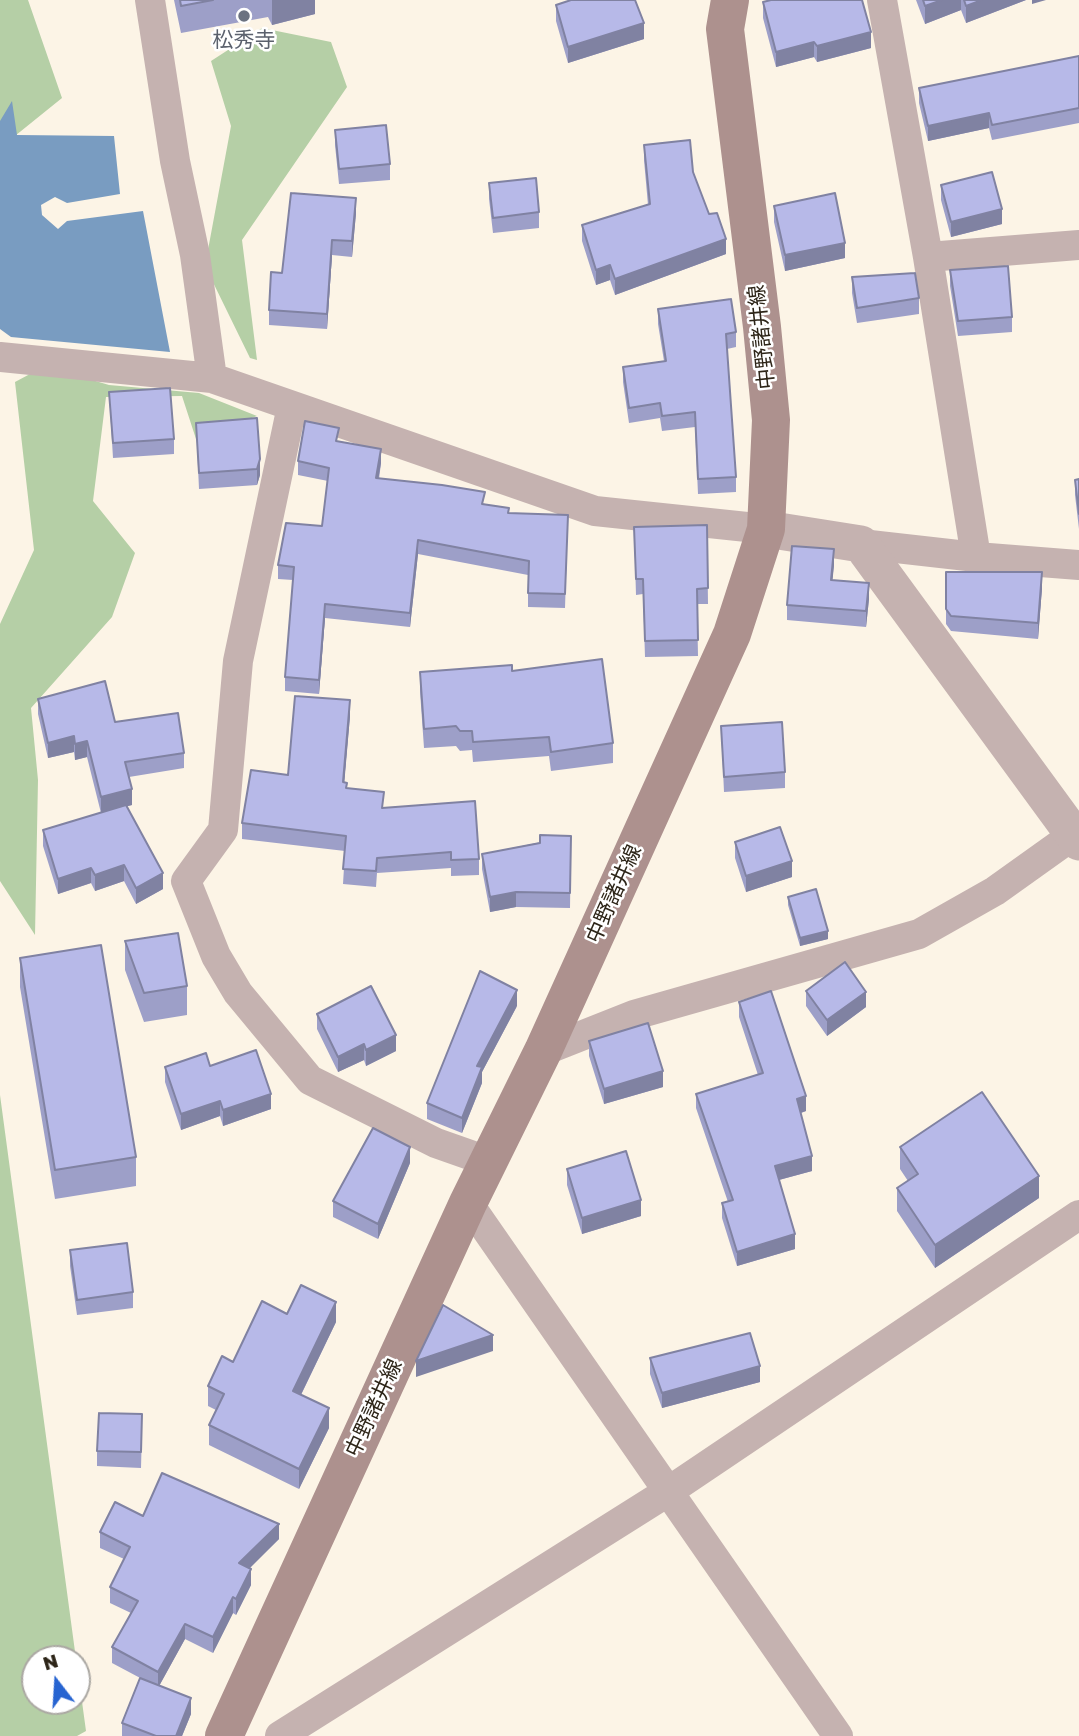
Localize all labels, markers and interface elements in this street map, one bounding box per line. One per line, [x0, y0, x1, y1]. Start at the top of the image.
marker: 松秀寺 [236, 8, 252, 24]
place label: 松秀寺 [213, 27, 275, 53]
street label: 中野諸井線 [744, 283, 780, 391]
street label: 中野諸井線 [581, 841, 647, 947]
street label: 中野諸井線 [340, 1355, 408, 1461]
north arrow [21, 1645, 91, 1715]
text: N [40, 1648, 61, 1674]

